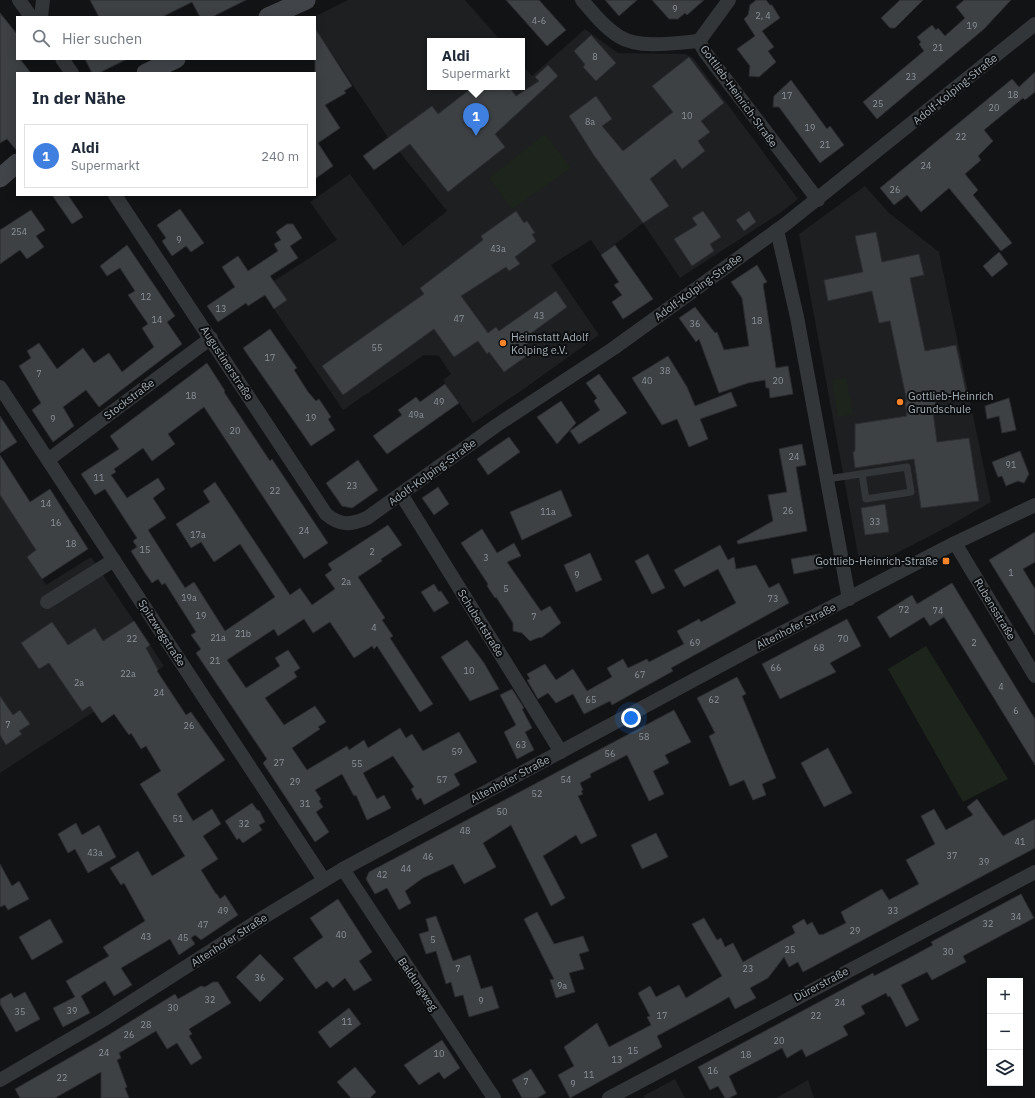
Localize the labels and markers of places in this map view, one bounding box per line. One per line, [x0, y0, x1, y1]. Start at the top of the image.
pin: 1 [463, 103, 489, 136]
place label: Heimstatt Adolf Kolping e.V. [511, 330, 589, 357]
marker: Heimstatt Adolf Kolping e.V. [498, 338, 508, 348]
place label: Gottlieb-Heinrich Grundschule [908, 389, 993, 416]
marker: Gottlieb-Heinrich Grundschule [895, 397, 905, 407]
place label: Gottlieb-Heinrich-Straße [815, 554, 938, 568]
marker: Gottlieb-Heinrich-Straße [941, 556, 951, 566]

